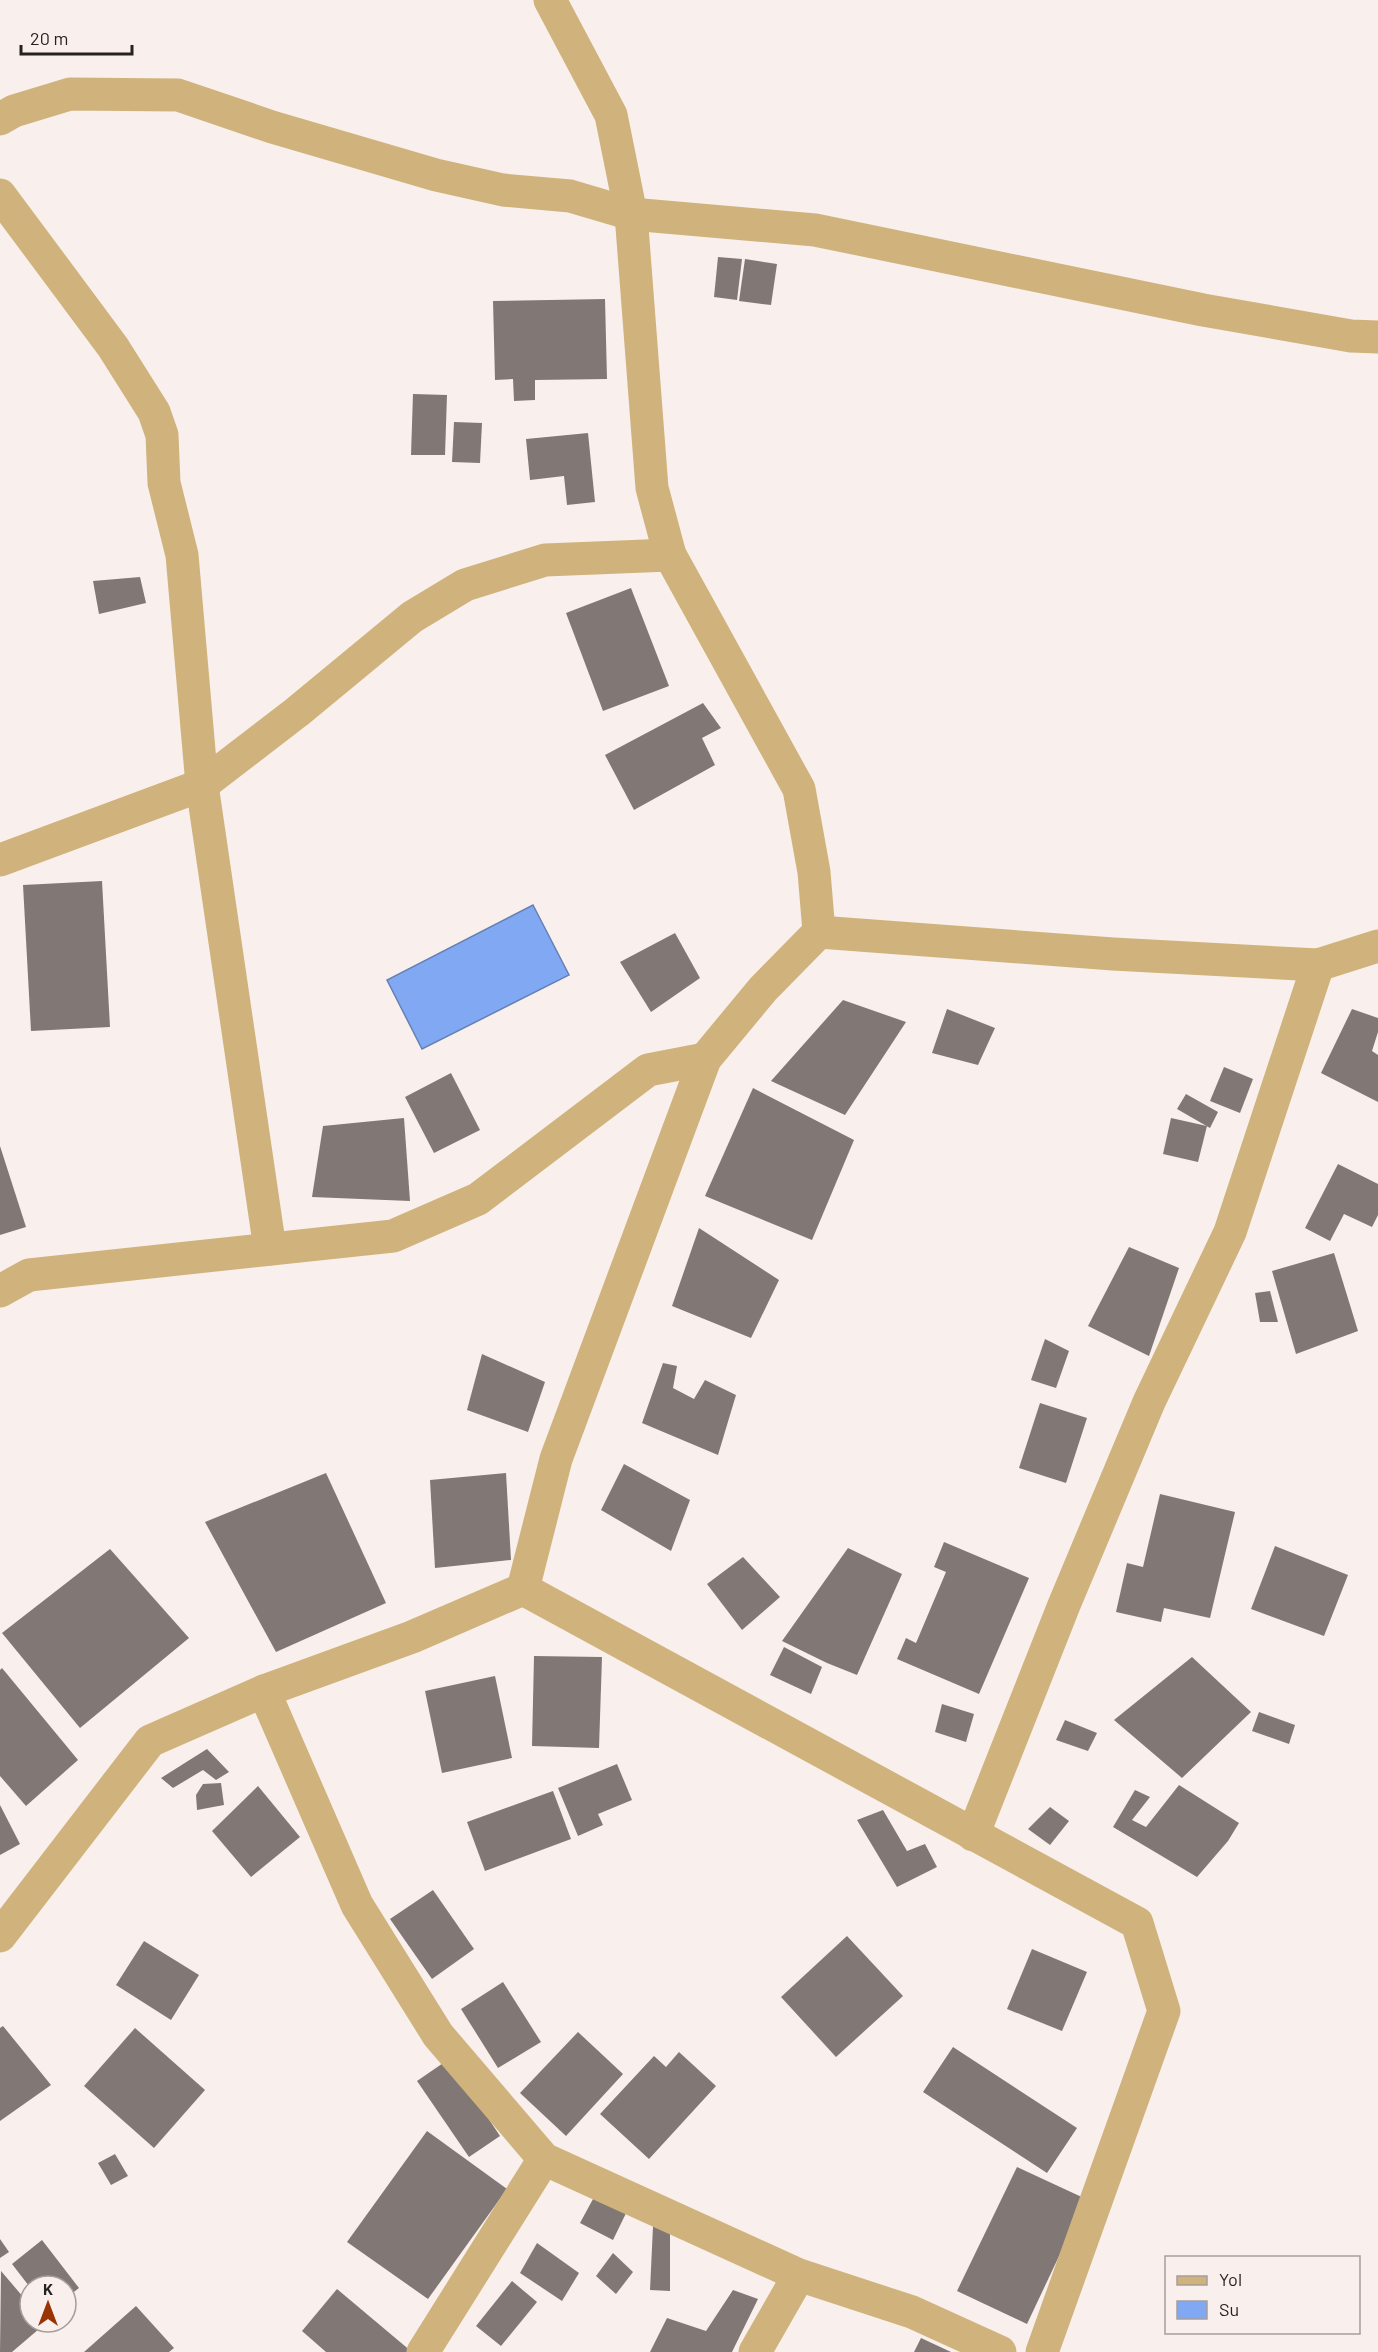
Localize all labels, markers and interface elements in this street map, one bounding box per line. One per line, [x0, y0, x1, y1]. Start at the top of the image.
scale bar [21, 18, 132, 56]
text: 20 m [30, 27, 68, 49]
legend [1165, 2256, 1360, 2334]
text: Yol [1219, 2268, 1242, 2290]
north arrow [18, 2274, 78, 2334]
text: K [43, 2279, 53, 2298]
text: Su [1219, 2298, 1239, 2320]

